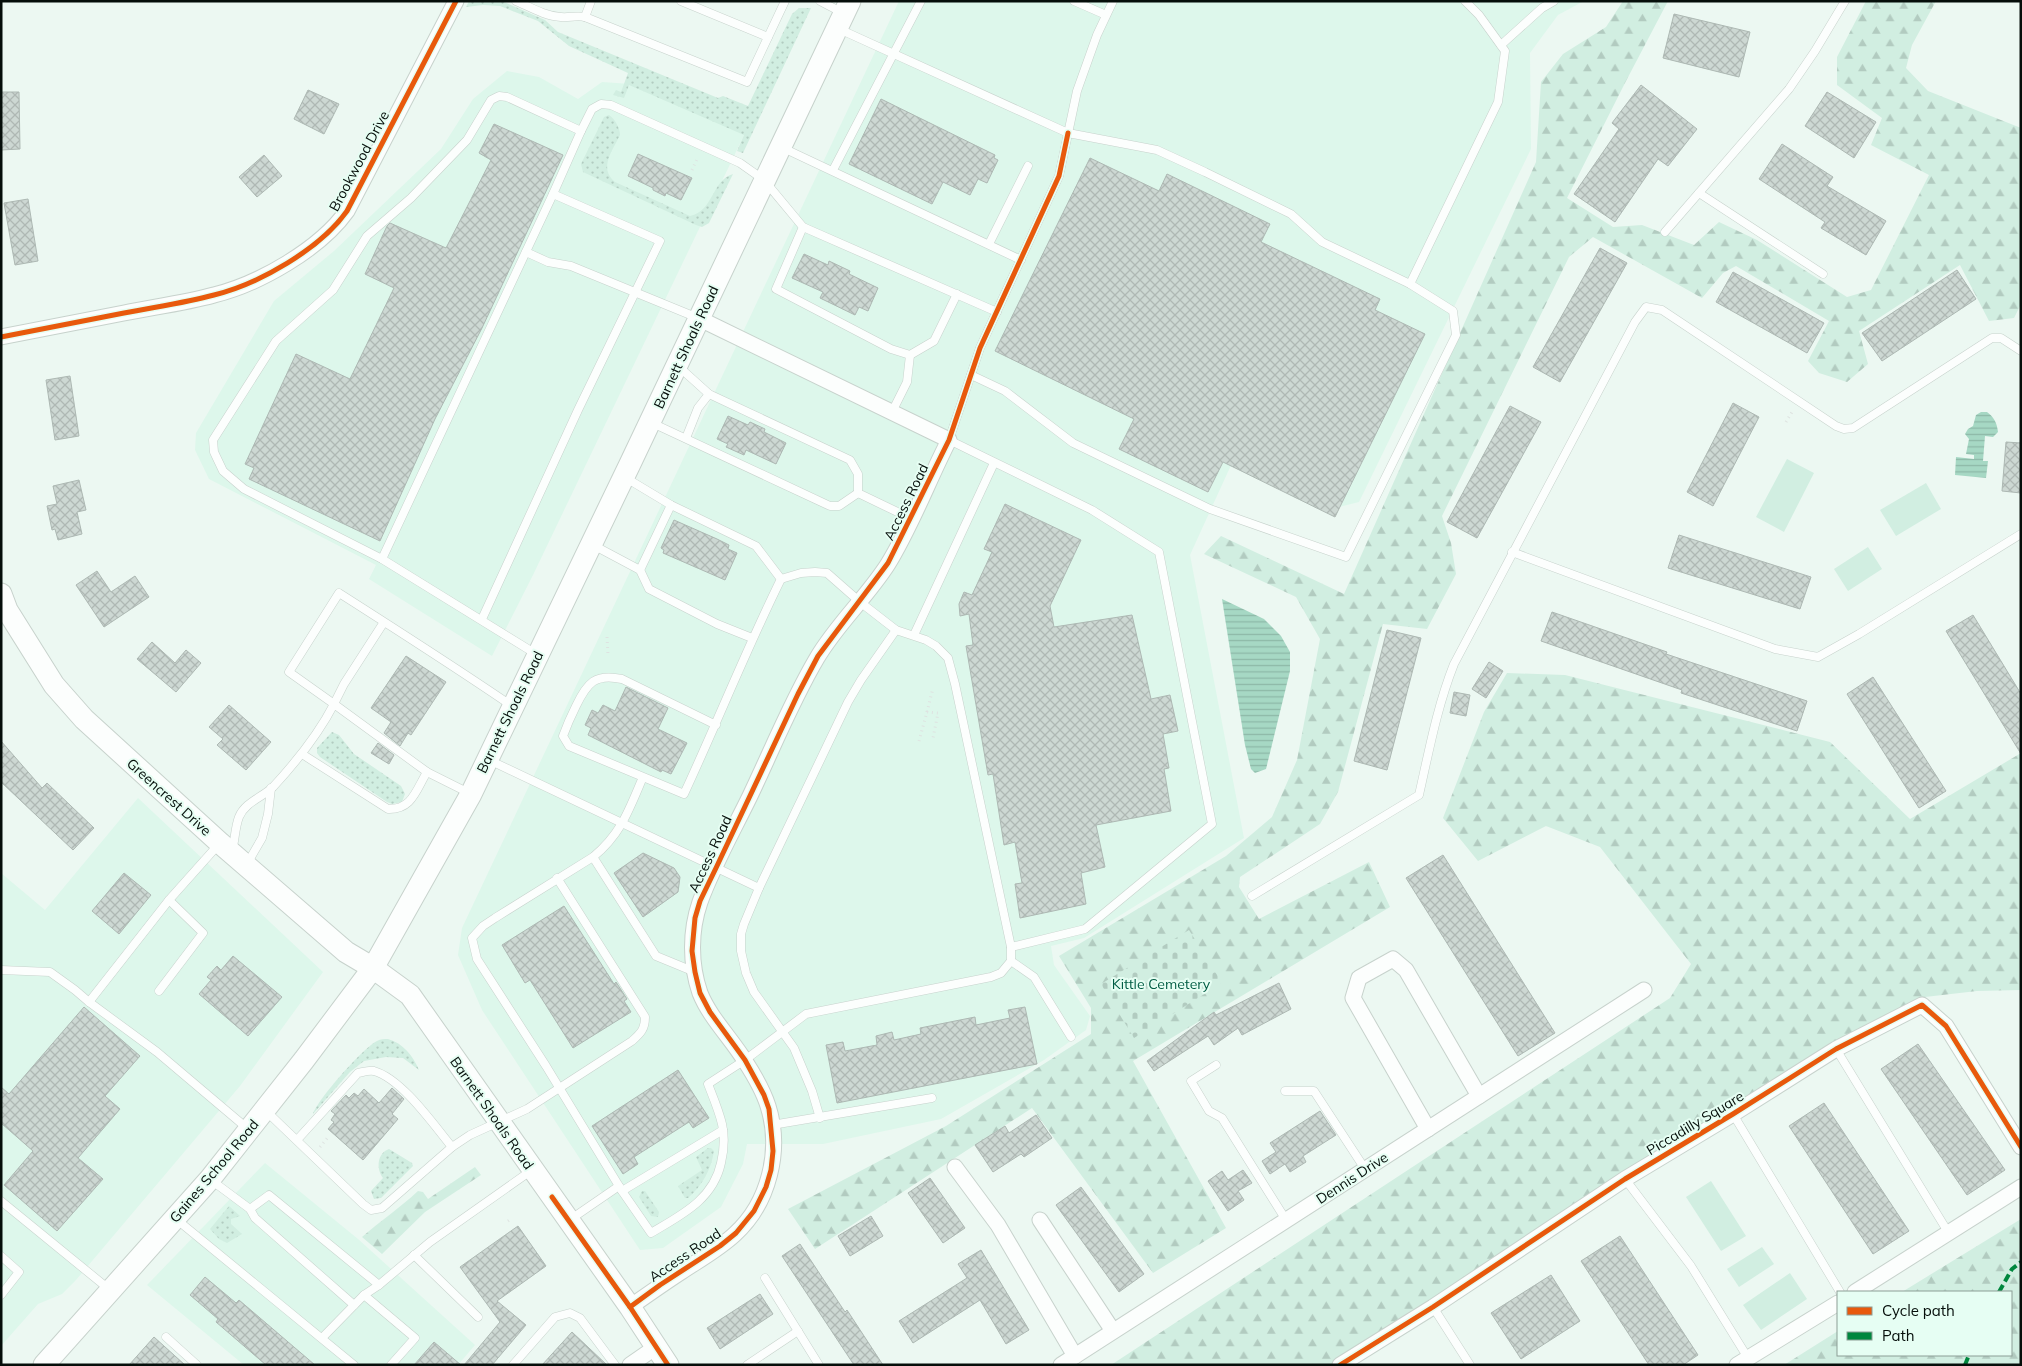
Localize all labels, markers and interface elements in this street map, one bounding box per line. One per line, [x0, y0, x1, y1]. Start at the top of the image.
street label: Brookwood Drive [325, 108, 393, 214]
street label: Barnett Shoals Road [650, 283, 722, 411]
street label: Access Road [880, 461, 932, 543]
street label: Barnett Shoals Road [473, 648, 547, 776]
street label: Greencrest Drive [123, 754, 215, 840]
street label: Access Road [684, 812, 736, 896]
park label: Kittle Cemetery [1112, 975, 1211, 993]
street label: Barnett Shoals Road [446, 1053, 538, 1173]
street label: Piccadilly Square [1643, 1087, 1747, 1159]
street label: Gaines School Road [165, 1116, 263, 1226]
street label: Dennis Drive [1313, 1148, 1391, 1208]
street label: Access Road [645, 1224, 725, 1286]
legend [1837, 1291, 2012, 1356]
text: Cycle path [1882, 1301, 1955, 1320]
text: Path [1882, 1326, 1914, 1345]

